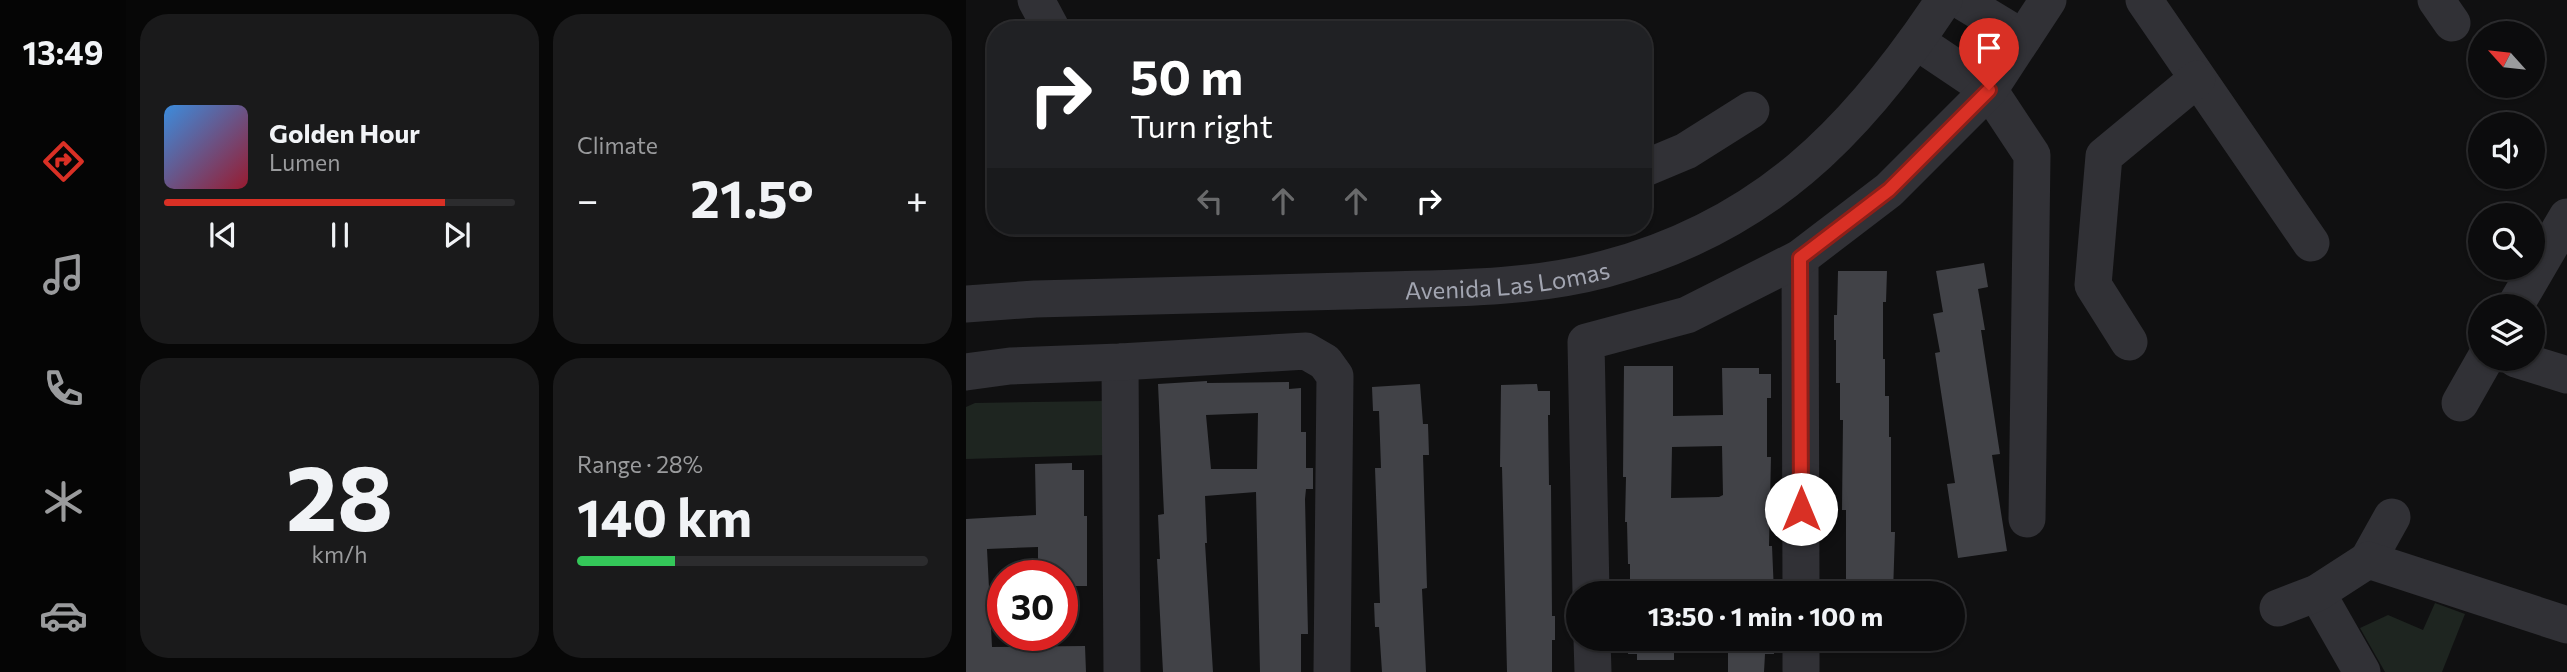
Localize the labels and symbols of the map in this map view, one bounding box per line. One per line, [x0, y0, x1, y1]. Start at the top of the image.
pin [1959, 18, 2019, 90]
north arrow [2468, 21, 2544, 98]
street label: Avenida Las Lomas [1405, 254, 1612, 304]
position arrow [1764, 472, 1838, 546]
speed limit sign: 30 [987, 560, 1078, 651]

